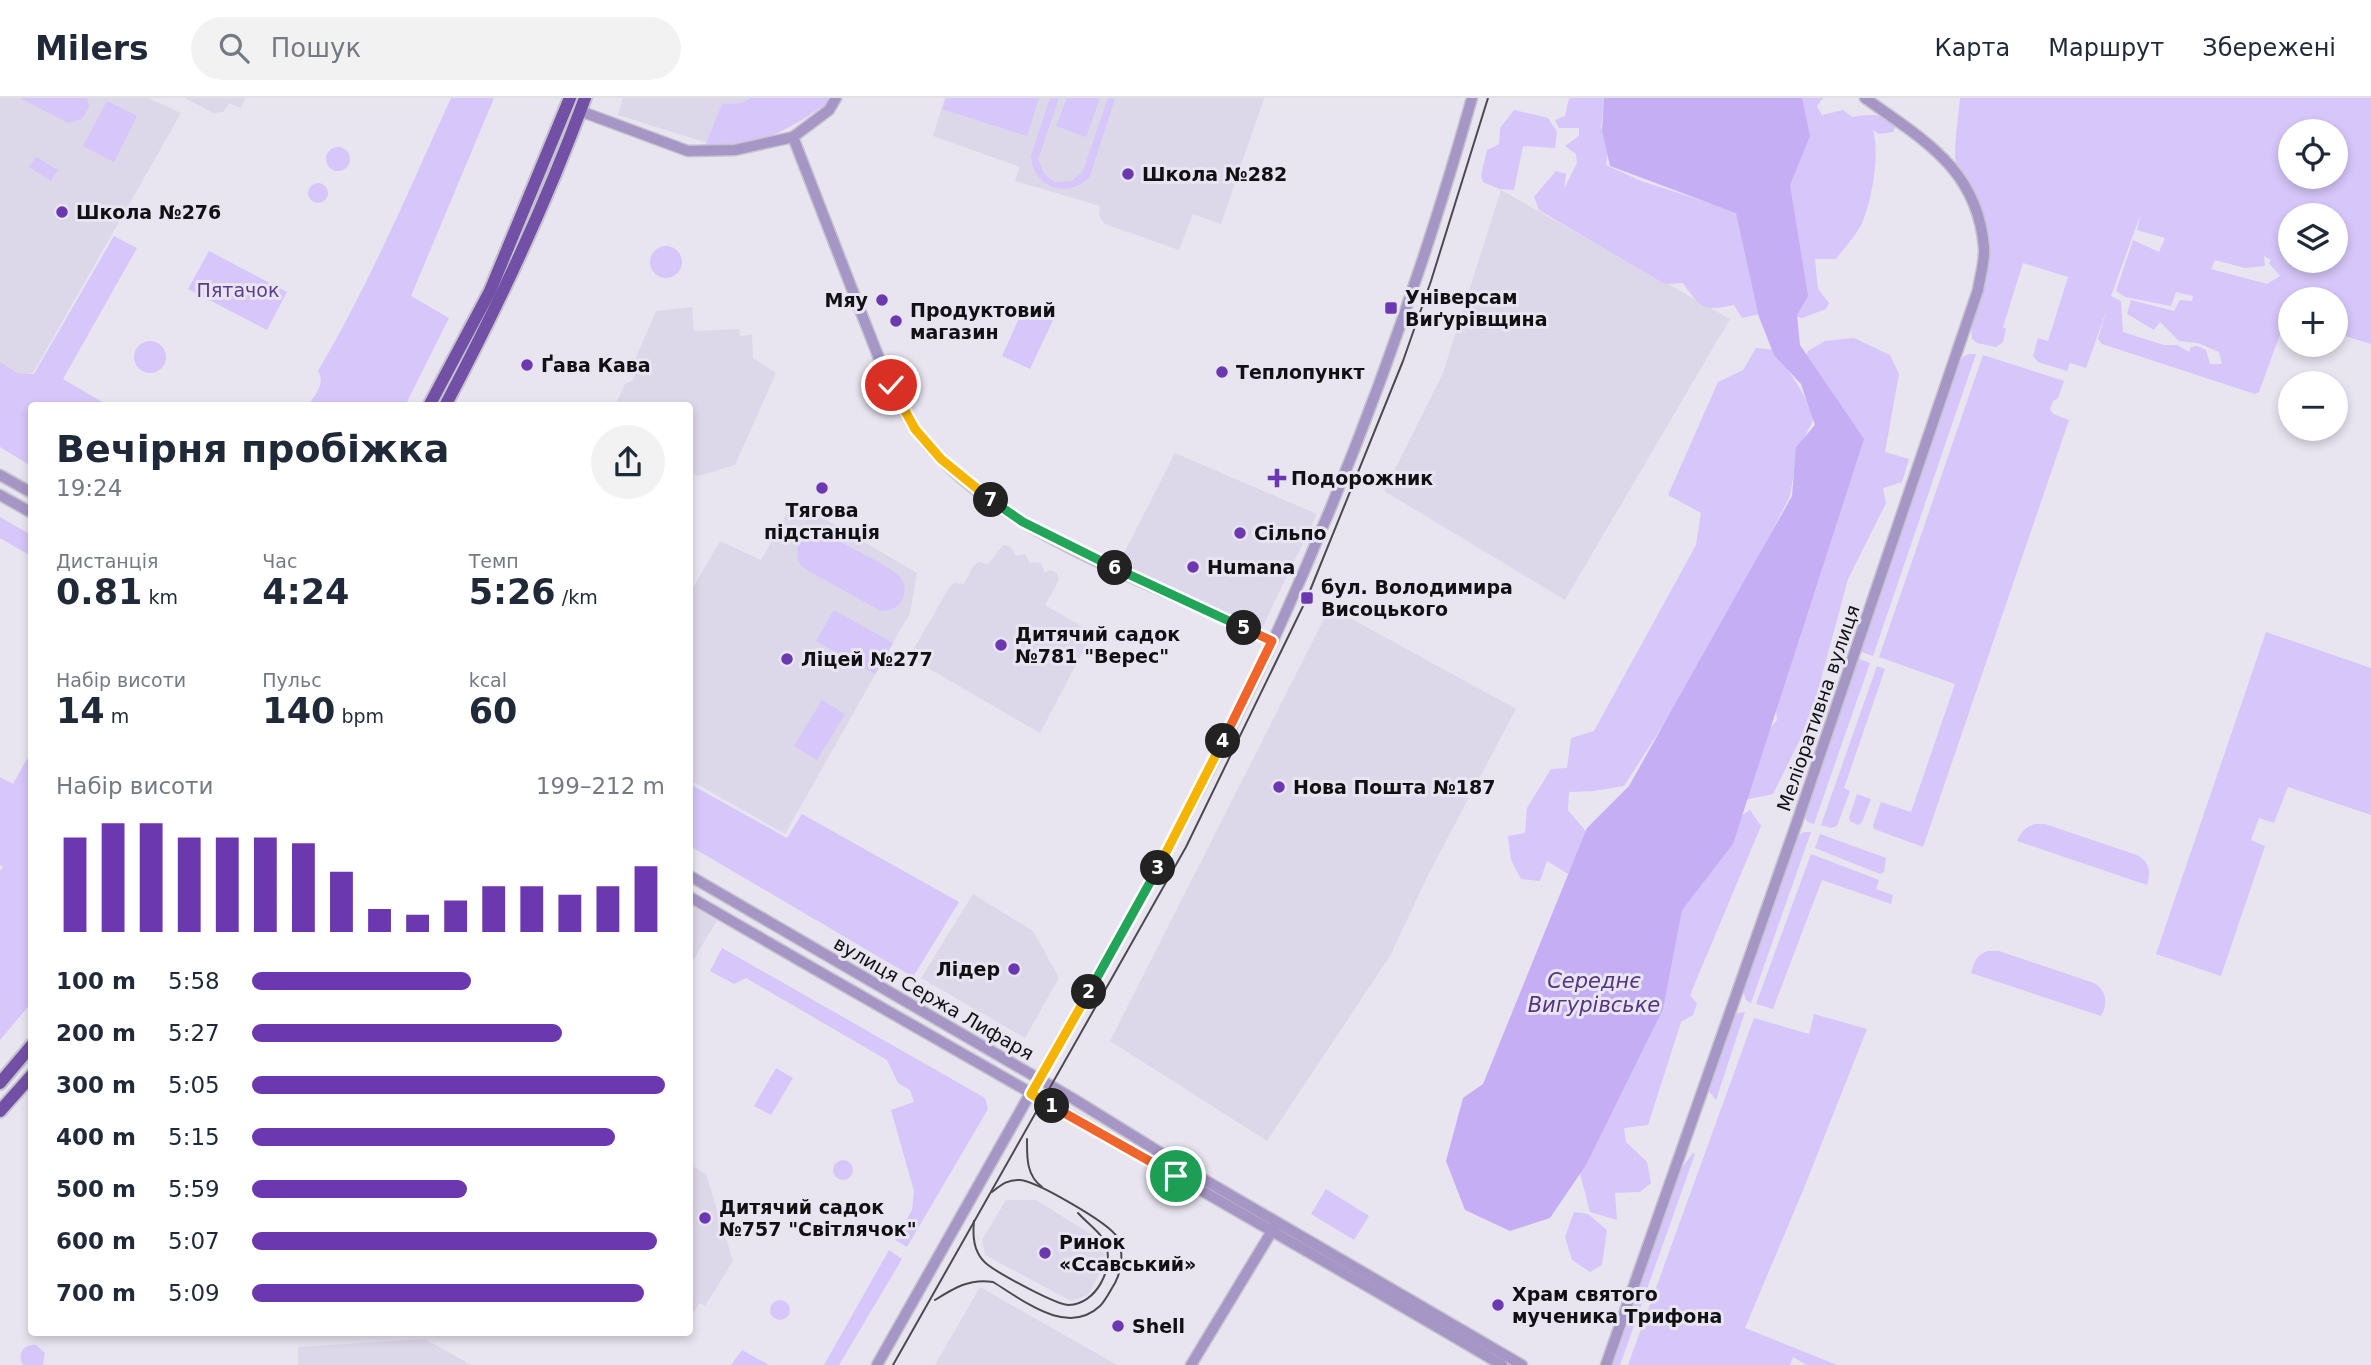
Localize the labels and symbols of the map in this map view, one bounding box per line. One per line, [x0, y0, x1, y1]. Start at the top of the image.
place label: Школа №282 [1142, 163, 1287, 185]
marker: Школа №282 [1120, 166, 1136, 182]
place label: Школа №276 [76, 201, 221, 223]
marker: Школа №276 [54, 204, 70, 220]
park label: Пятачок [197, 279, 279, 301]
place label: Універсам Виґурівщина [1405, 286, 1548, 330]
place label: Мяу [825, 289, 869, 311]
marker: Мяу [874, 292, 890, 308]
place label: Продуктовий магазин [910, 299, 1056, 343]
marker: Універсам Виґурівщина [1383, 300, 1399, 316]
marker: Продуктовий магазин [888, 313, 904, 329]
place label: Ґава Кава [541, 354, 651, 376]
pin [861, 355, 921, 415]
marker: Ґава Кава [519, 357, 535, 373]
place label: Теплопункт [1236, 361, 1365, 383]
marker: Теплопункт [1214, 364, 1230, 380]
place label: Подорожник [1291, 467, 1433, 489]
marker: Подорожник [1269, 470, 1285, 486]
marker: Тягова пiдстанцiя [814, 480, 830, 496]
pin: 7 [974, 482, 1009, 518]
place label: Тягова пiдстанцiя [764, 499, 880, 543]
place label: Сільпо [1254, 522, 1327, 544]
marker: Сільпо [1232, 525, 1248, 541]
pin: 6 [1098, 550, 1132, 586]
place label: Humana [1207, 556, 1295, 578]
marker: Humana [1185, 559, 1201, 575]
place label: бул. Володимира Висоцького [1321, 576, 1513, 620]
marker: бул. Володимира Висоцького [1299, 590, 1315, 606]
street label: Меліоративна вулиця [1772, 602, 1864, 814]
pin: 5 [1226, 610, 1262, 646]
place label: Дитячий садок №781 "Верес" [1015, 623, 1180, 667]
marker: Дитячий садок №781 "Верес" [993, 637, 1009, 653]
place label: Ліцей №277 [801, 648, 933, 670]
marker: Ліцей №277 [779, 651, 795, 667]
pin: 4 [1206, 724, 1240, 758]
place label: Нова Пошта №187 [1293, 776, 1496, 798]
marker: Нова Пошта №187 [1271, 779, 1287, 795]
pin: 3 [1140, 850, 1176, 886]
street label: вулиця Сержа Лифаря [830, 932, 1038, 1064]
place label: Лідер [936, 958, 1000, 980]
marker: Лідер [1006, 961, 1022, 977]
water label: Середнє Вигурівське [1528, 969, 1660, 1017]
pin: 2 [1072, 974, 1106, 1010]
pin: 1 [1034, 1088, 1070, 1124]
pin [1146, 1146, 1206, 1206]
place label: Дитячий садок №757 "Світлячок" [719, 1196, 917, 1240]
marker: Дитячий садок №757 "Світлячок" [697, 1210, 713, 1226]
place label: Ринок «Ссавський» [1059, 1231, 1196, 1275]
marker: Ринок «Ссавський» [1037, 1245, 1053, 1261]
place label: Храм святого мученика Трифона [1512, 1283, 1722, 1327]
marker: Храм святого мученика Трифона [1490, 1297, 1506, 1313]
place label: Shell [1132, 1315, 1185, 1337]
marker: Shell [1110, 1318, 1126, 1334]

